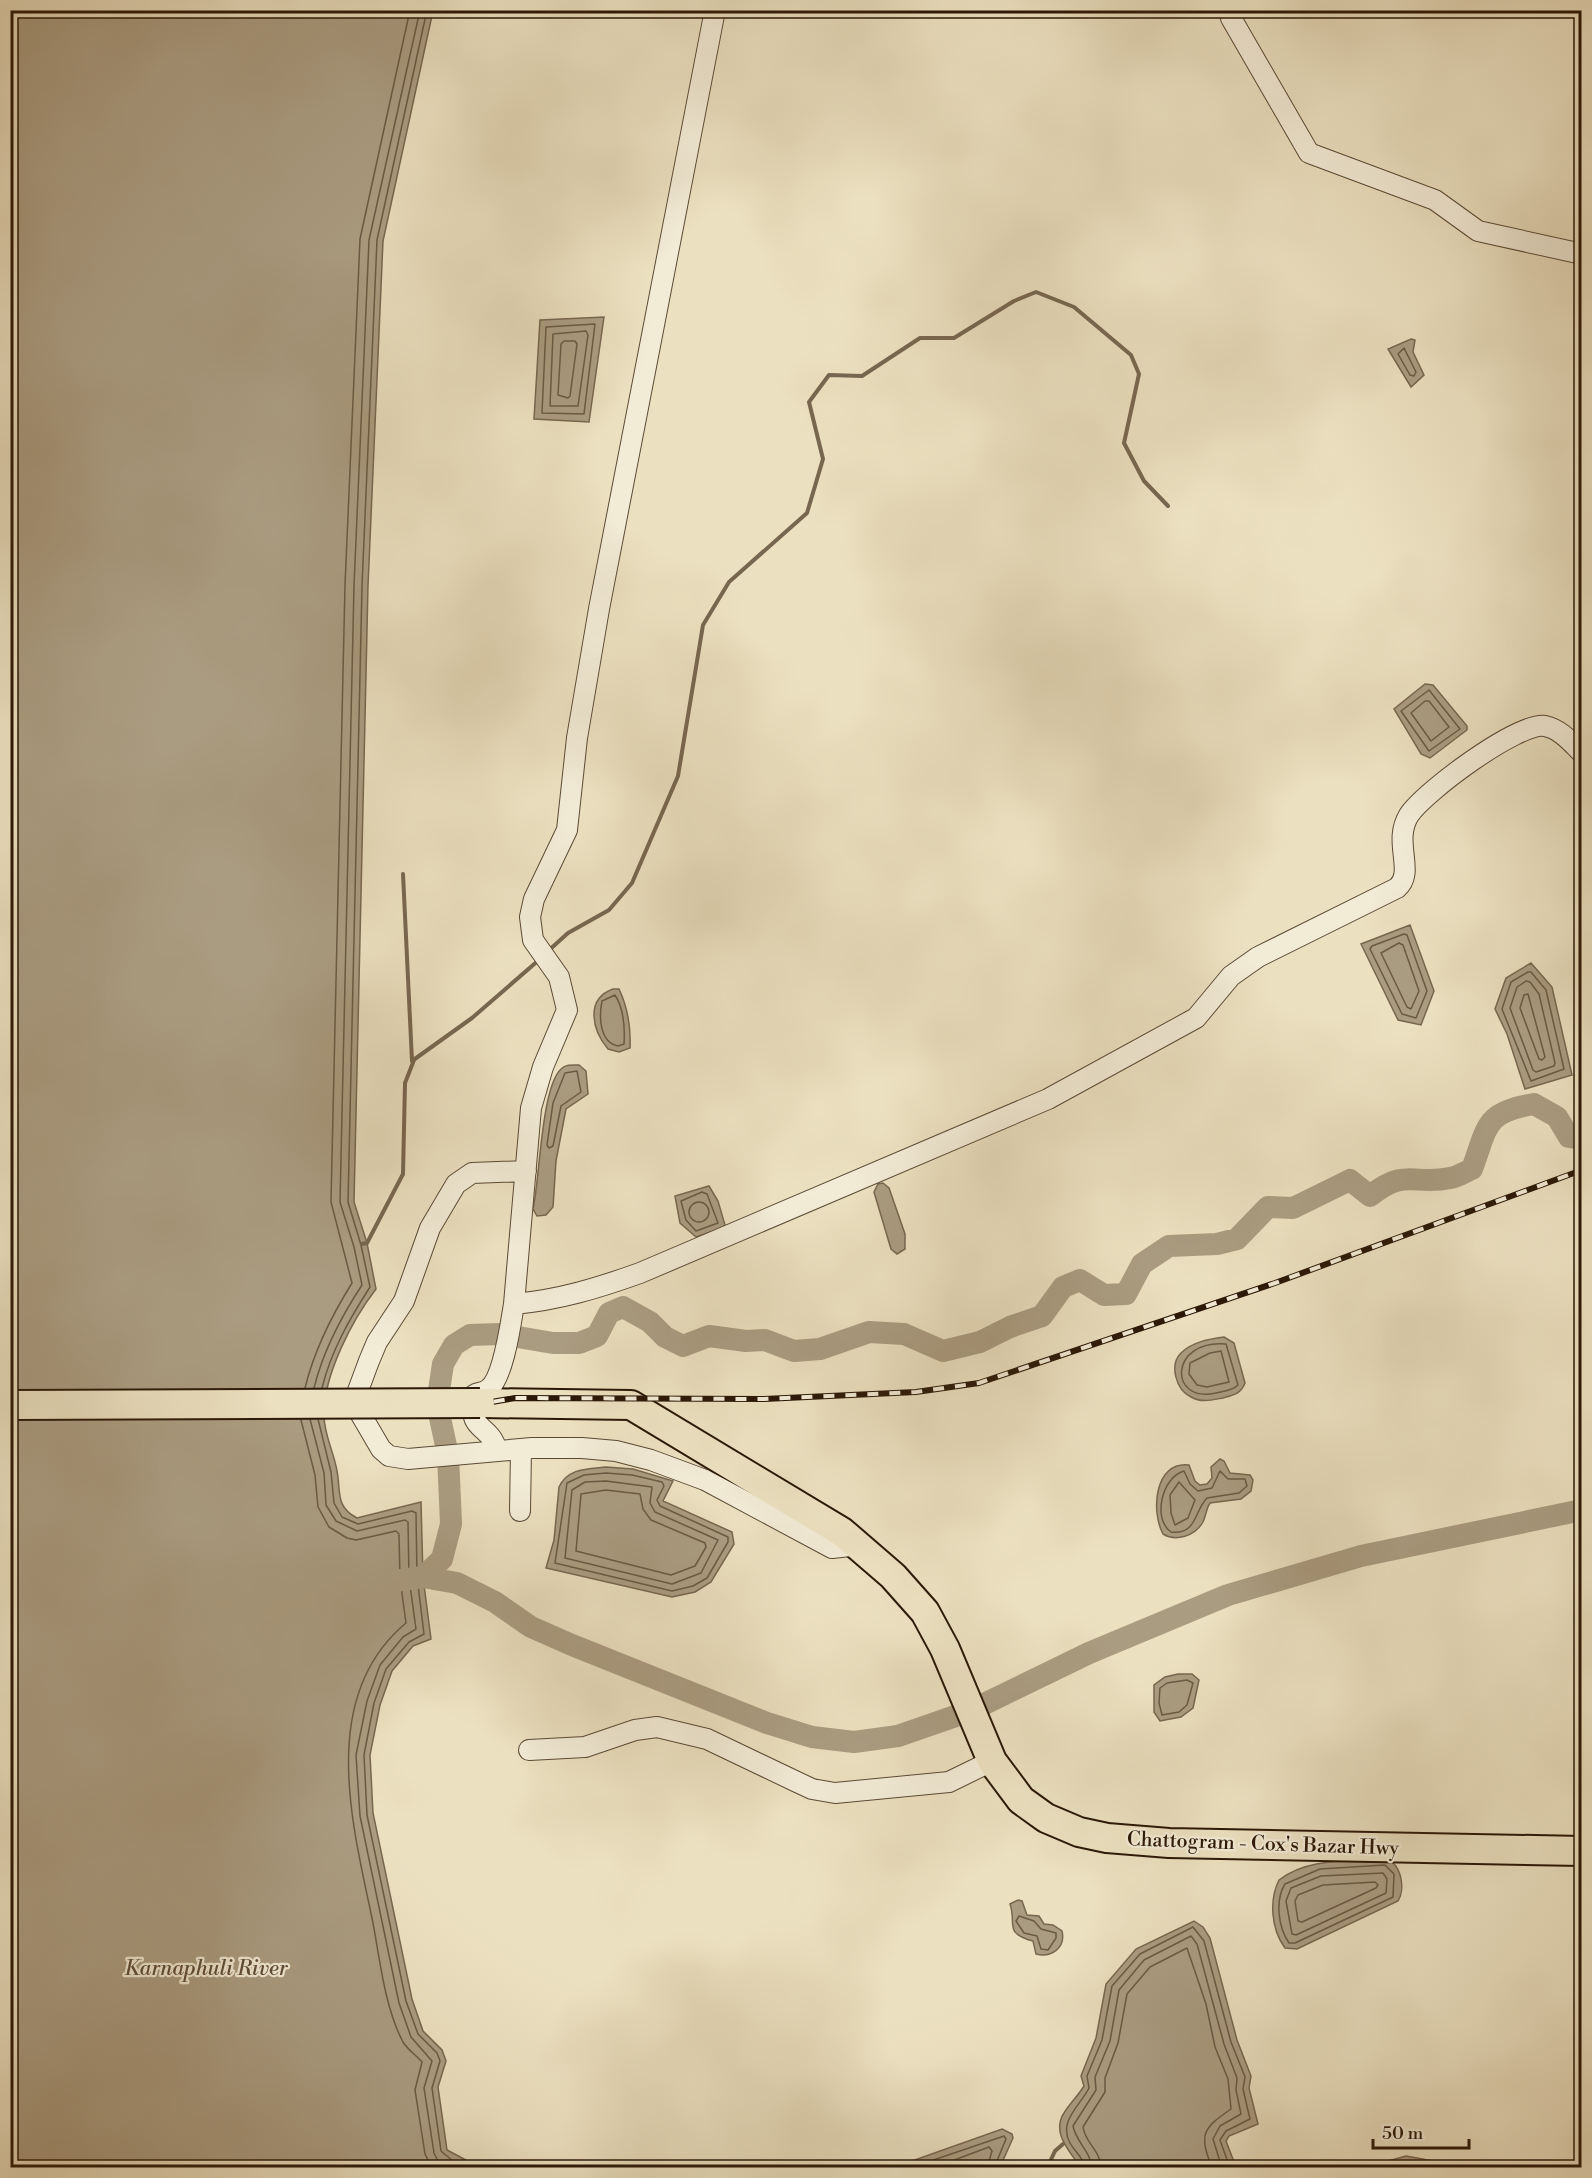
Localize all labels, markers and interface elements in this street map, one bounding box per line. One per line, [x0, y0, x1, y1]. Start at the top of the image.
street label: Chattogram - Cox's Bazar Hwy [1126, 1827, 1400, 1862]
water label: Karnaphuli River [124, 1956, 289, 1982]
scale bar [1373, 2112, 1469, 2150]
text: 50 m [1382, 2122, 1424, 2145]

